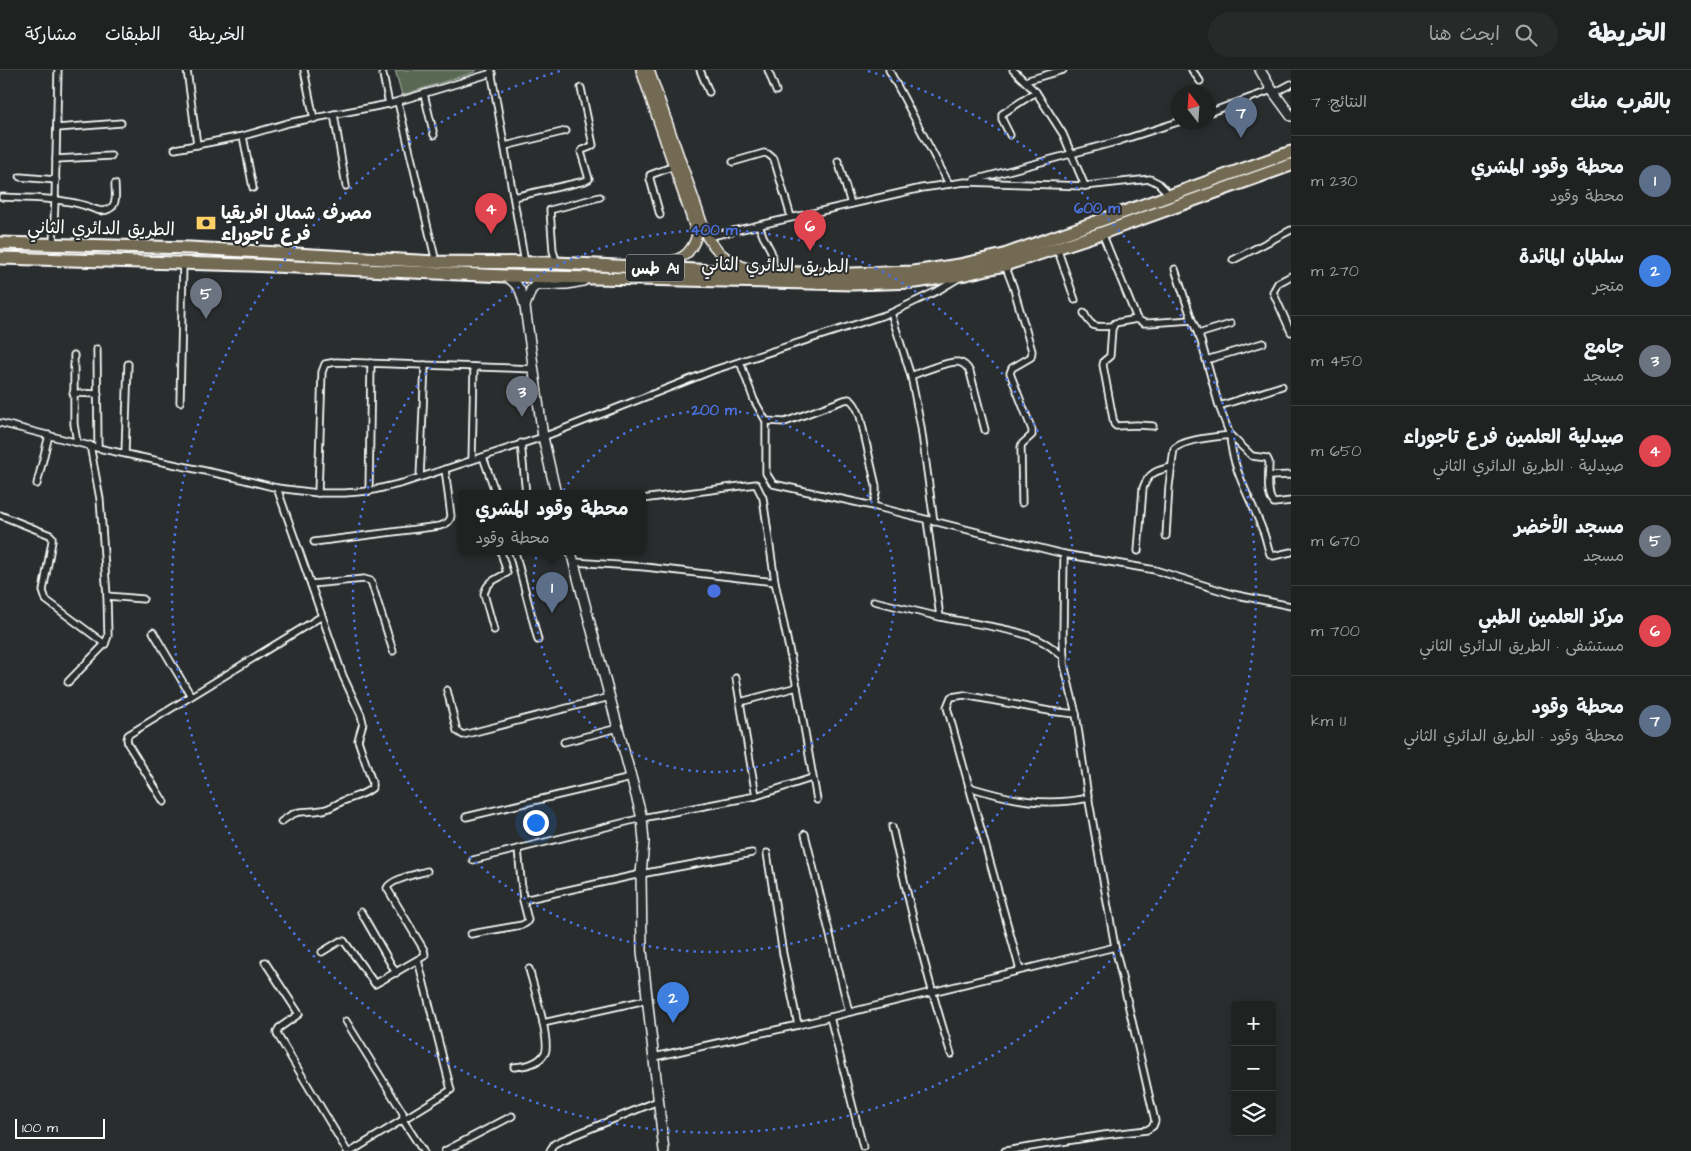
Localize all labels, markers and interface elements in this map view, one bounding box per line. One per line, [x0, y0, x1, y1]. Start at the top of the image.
search box [1208, 12, 1558, 57]
text: الخريطة [1588, 17, 1666, 51]
text: ابحث هنا [1429, 21, 1500, 48]
icon: search [1512, 21, 1540, 49]
text: مشاركة [25, 22, 77, 47]
text: الطبقات [105, 22, 161, 47]
text: الخريطة [189, 22, 245, 47]
north arrow [1171, 85, 1216, 130]
text: بالقرب منك [1570, 87, 1671, 116]
text: النتائج: 7 [1311, 91, 1367, 113]
pin: 7 [1225, 97, 1257, 138]
text: محطة وقود المشري [1471, 154, 1624, 181]
text: 230 m [1311, 170, 1357, 192]
text: 1 [1654, 170, 1656, 192]
text: محطة وقود [1550, 185, 1624, 207]
pin: 4 [475, 193, 507, 234]
text: 600 m [1074, 198, 1120, 219]
place label: مصرف شمال افريقيا فرع تاجوراء [221, 201, 372, 247]
pin: 6 [794, 210, 826, 251]
bank icon: مصرف شمال افريقيا فرع تاجوراء [195, 212, 217, 234]
street label: الطريق الدائري الثاني [27, 215, 175, 245]
text: 400 m [691, 220, 738, 241]
text: سلطان المائدة [1519, 244, 1624, 271]
street label: الطريق الدائري الثاني [701, 252, 849, 282]
road number: طس A1 [626, 254, 684, 282]
text: 270 m [1311, 260, 1359, 282]
text: 2 [1650, 260, 1660, 282]
text: متجر [1593, 275, 1624, 297]
pin: 5 [190, 278, 222, 319]
text: جامع [1583, 334, 1624, 361]
text: 450 m [1311, 350, 1362, 372]
text: 3 [1651, 350, 1659, 372]
text: مسجد [1583, 365, 1624, 387]
pin: 3 [506, 376, 538, 417]
text: 200 m [690, 400, 737, 421]
text: صيدلية العلمين فرع تاجوراء [1403, 424, 1624, 451]
text: 650 m [1311, 440, 1361, 462]
text: 4 [1650, 440, 1660, 462]
text: صيدلية · الطريق الدائري الثاني [1433, 455, 1624, 477]
popup [458, 490, 646, 555]
text: محطة وقود المشري [475, 496, 629, 523]
text: مسجد الأخضر [1514, 514, 1624, 541]
text: محطة وقود [475, 527, 550, 549]
text: 670 m [1311, 530, 1360, 552]
text: 5 [1649, 530, 1661, 552]
text: مسجد [1583, 545, 1624, 567]
pin: 1 [536, 572, 568, 613]
centre of rings [705, 582, 723, 600]
text: مركز العلمين الطبي [1478, 604, 1624, 631]
text: 700 m [1311, 620, 1360, 642]
text: 6 [1650, 620, 1660, 642]
text: مستشفى · الطريق الدائري الثاني [1419, 635, 1624, 657]
text: محطة وقود [1532, 694, 1624, 721]
text: 1.1 km [1311, 710, 1346, 732]
text: 7 [1650, 710, 1660, 732]
text: محطة وقود · الطريق الدائري الثاني [1404, 725, 1624, 747]
your location [523, 810, 549, 836]
pin: 2 [657, 982, 689, 1023]
map controls [1231, 1001, 1276, 1136]
button: + [1231, 1001, 1276, 1046]
button: − [1231, 1046, 1276, 1091]
button: layers [1231, 1091, 1276, 1136]
scale bar [15, 1116, 105, 1139]
text: 100 m [22, 1118, 58, 1138]

